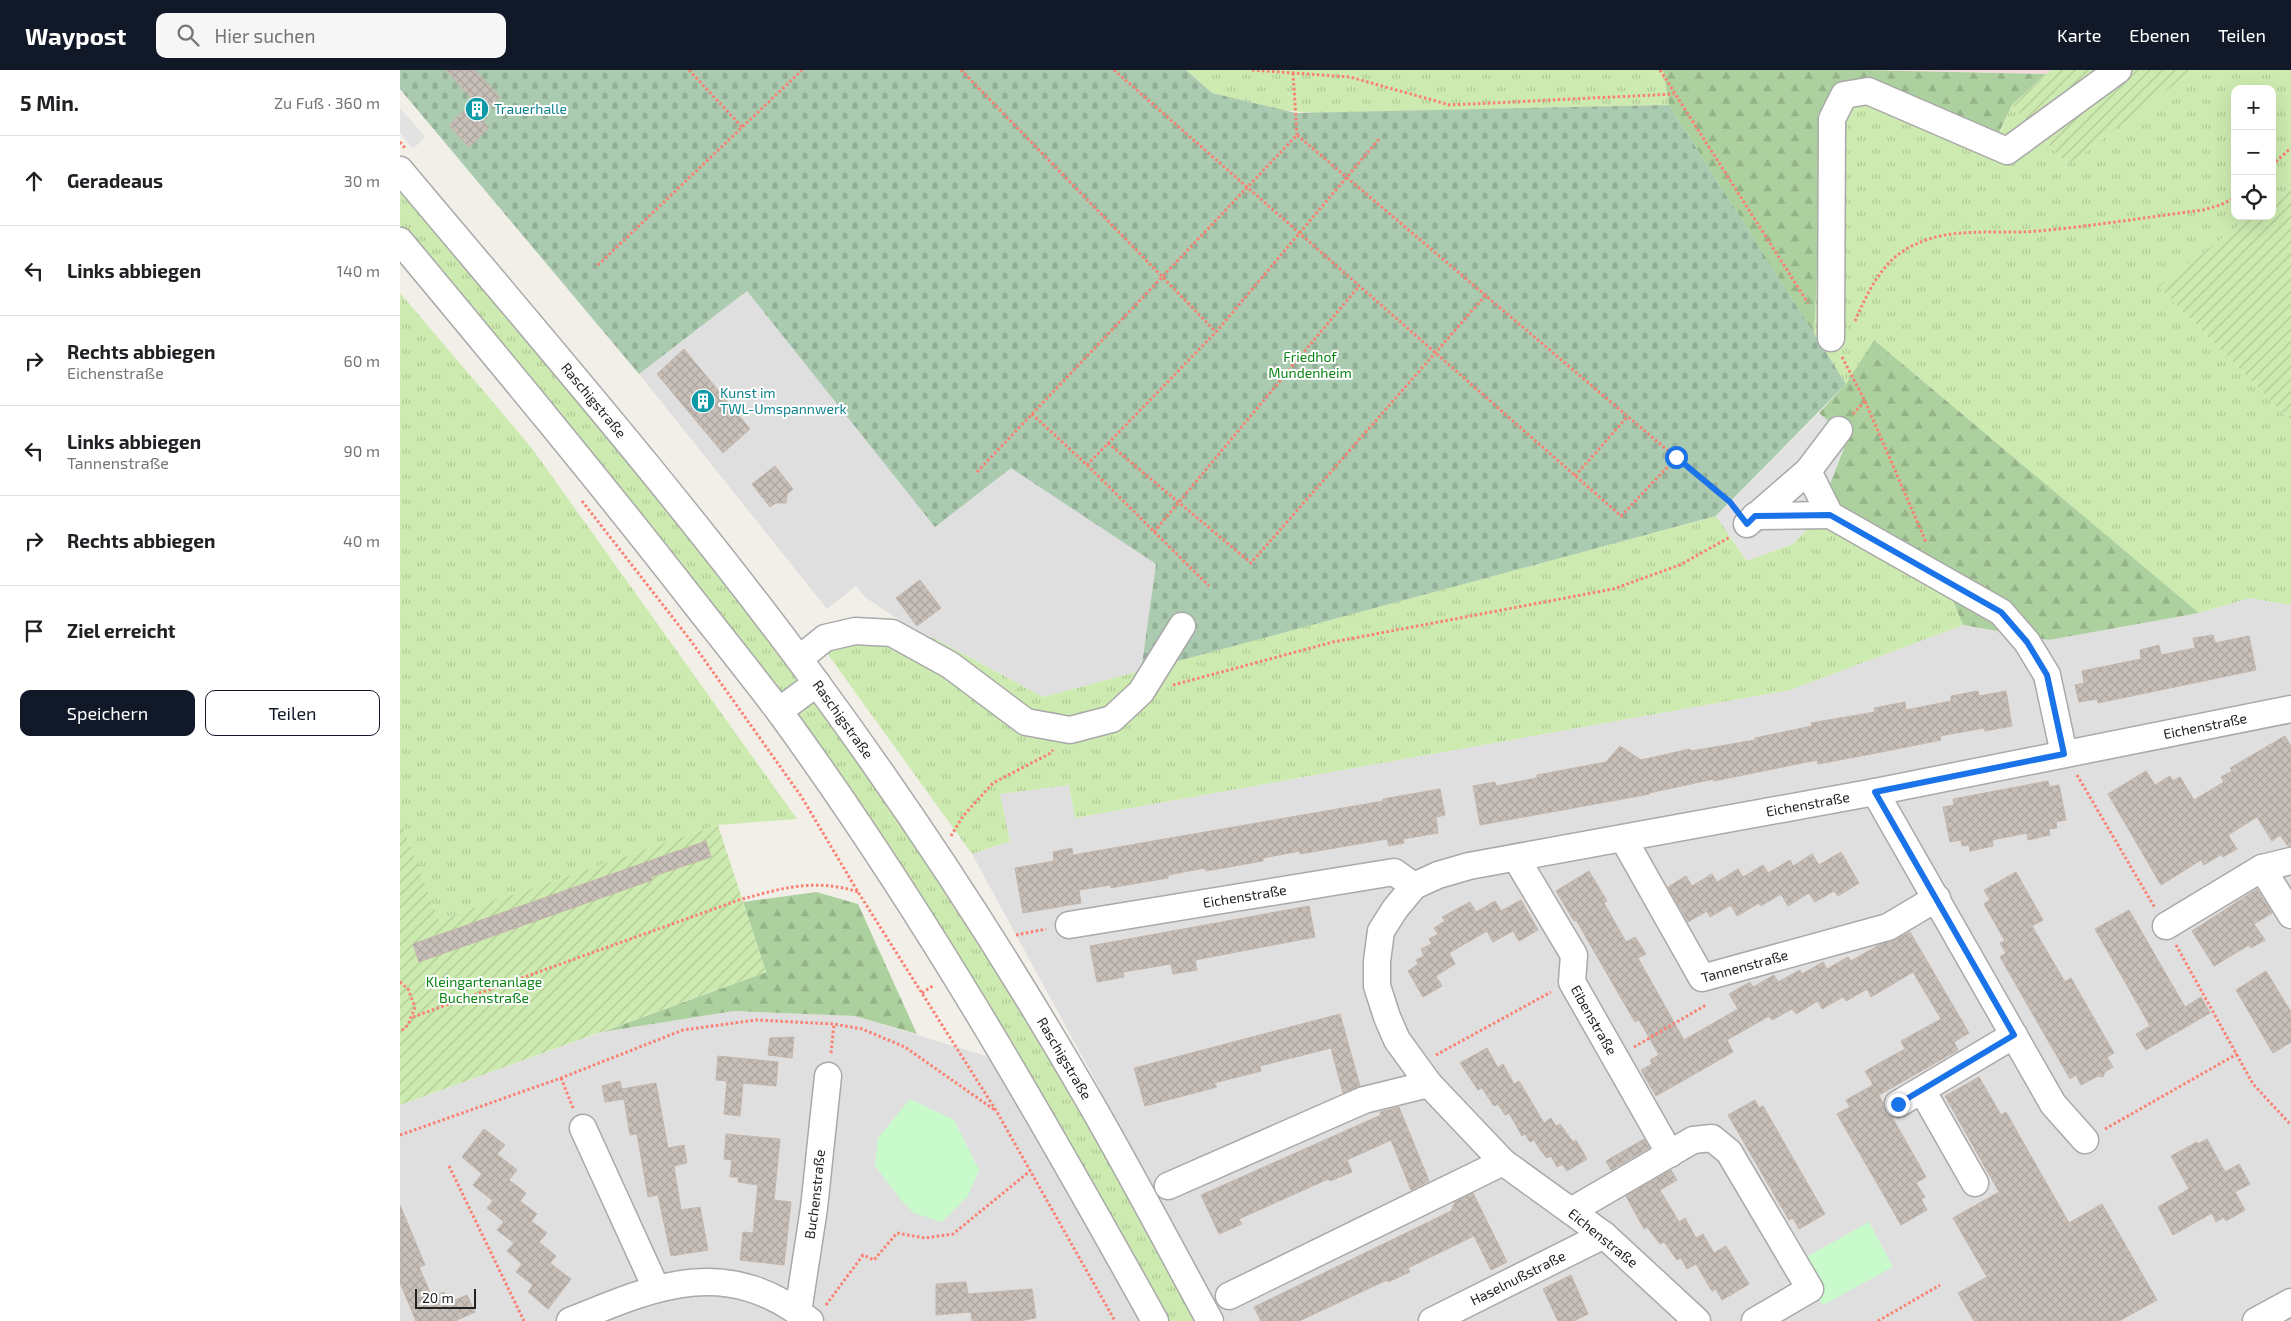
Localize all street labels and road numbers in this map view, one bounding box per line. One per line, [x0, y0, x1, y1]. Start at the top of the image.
street label: Raschigstraße [558, 359, 630, 441]
street label: Raschigstraße [809, 677, 877, 762]
street label: Eichenstraße [2162, 709, 2248, 742]
street label: Eichenstraße [1764, 788, 1851, 820]
street label: Eichenstraße [1201, 881, 1288, 911]
street label: Tannenstraße [1699, 946, 1790, 986]
street label: Eibenstraße [1568, 982, 1621, 1058]
street label: Raschigstraße [1034, 1014, 1096, 1102]
street label: Buchenstraße [800, 1149, 828, 1240]
street label: Eichenstraße [1565, 1204, 1642, 1271]
street label: Haselnußstraße [1467, 1247, 1568, 1309]

